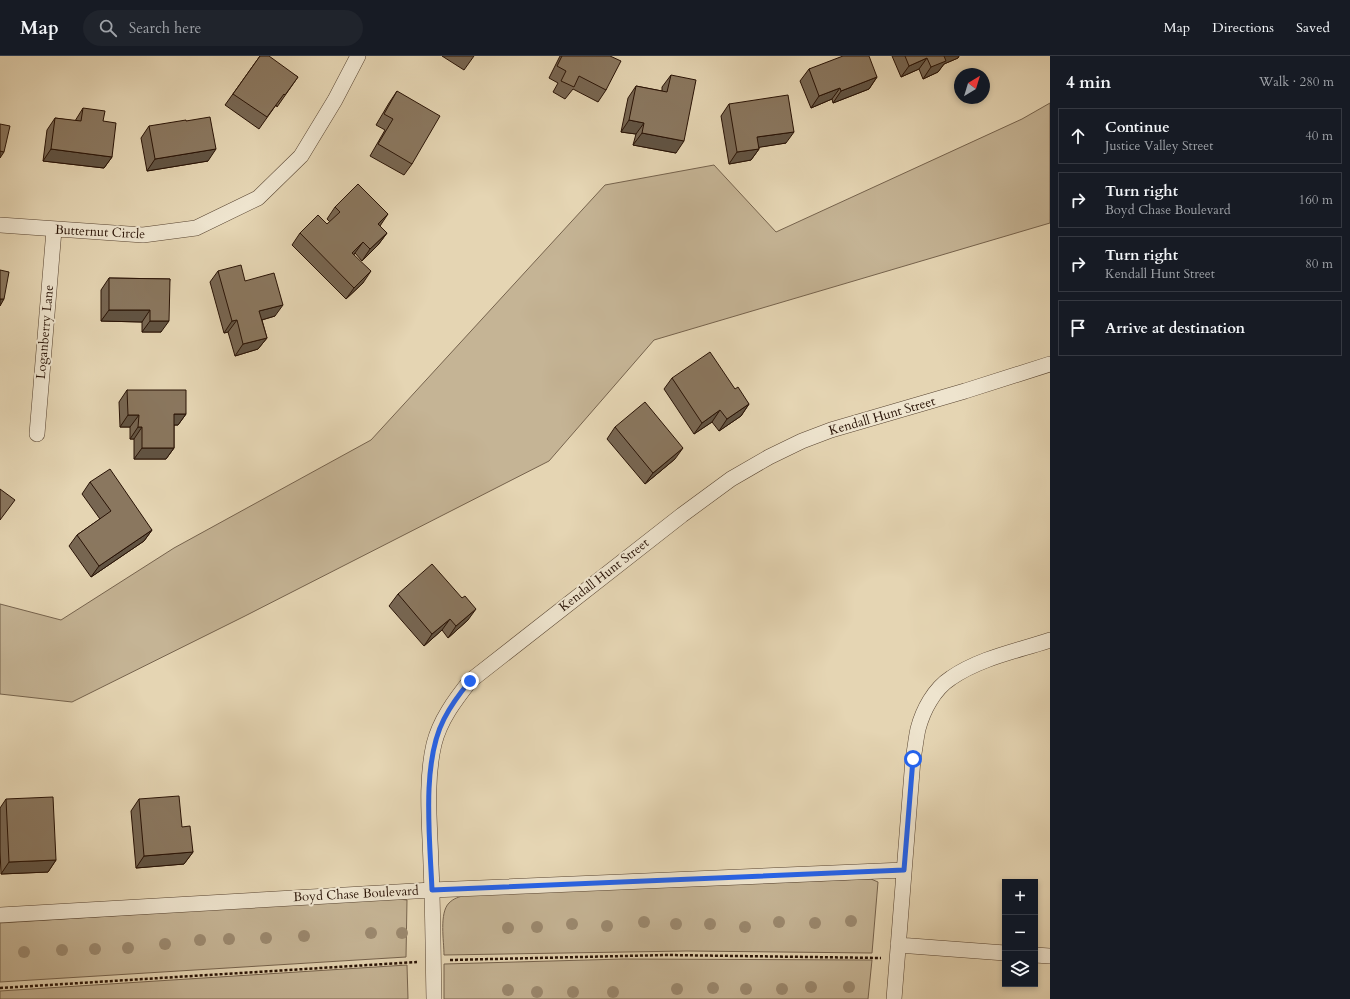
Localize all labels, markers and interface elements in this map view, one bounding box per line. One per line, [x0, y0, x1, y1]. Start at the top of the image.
search box [83, 10, 363, 46]
text: Map [20, 15, 59, 41]
icon: search [97, 17, 119, 39]
text: Search here [129, 18, 201, 38]
text: Map [1164, 18, 1190, 37]
text: Directions [1212, 18, 1274, 37]
text: Saved [1296, 18, 1330, 37]
north arrow [954, 68, 990, 104]
text: 4 min [1066, 71, 1111, 94]
text: Walk · 280 m [1259, 73, 1334, 91]
text: Continue [1105, 117, 1170, 137]
icon: ahead [1067, 125, 1089, 147]
text: 40 m [1305, 127, 1333, 145]
text: Justice Valley Street [1105, 137, 1213, 155]
text: Turn right [1105, 181, 1178, 201]
icon: right [1067, 189, 1089, 211]
text: 160 m [1299, 191, 1333, 209]
text: Boyd Chase Boulevard [1105, 201, 1231, 219]
street label: Butternut Circle [54, 221, 146, 243]
text: Turn right [1105, 245, 1178, 265]
icon: right [1067, 253, 1089, 275]
text: 80 m [1305, 255, 1333, 273]
text: Kendall Hunt Street [1105, 265, 1215, 283]
street label: Loganberry Lane [32, 284, 58, 380]
icon: arrive [1067, 317, 1089, 339]
text: Arrive at destination [1105, 318, 1245, 338]
street label: Kendall Hunt Street [827, 392, 937, 440]
street label: Kendall Hunt Street [555, 534, 653, 616]
route end [461, 672, 479, 690]
route start [904, 750, 922, 768]
map controls [1002, 879, 1038, 987]
button: + [1002, 879, 1038, 915]
street label: Boyd Chase Boulevard [293, 882, 419, 906]
button: − [1002, 915, 1038, 951]
button: layers [1002, 951, 1038, 987]

